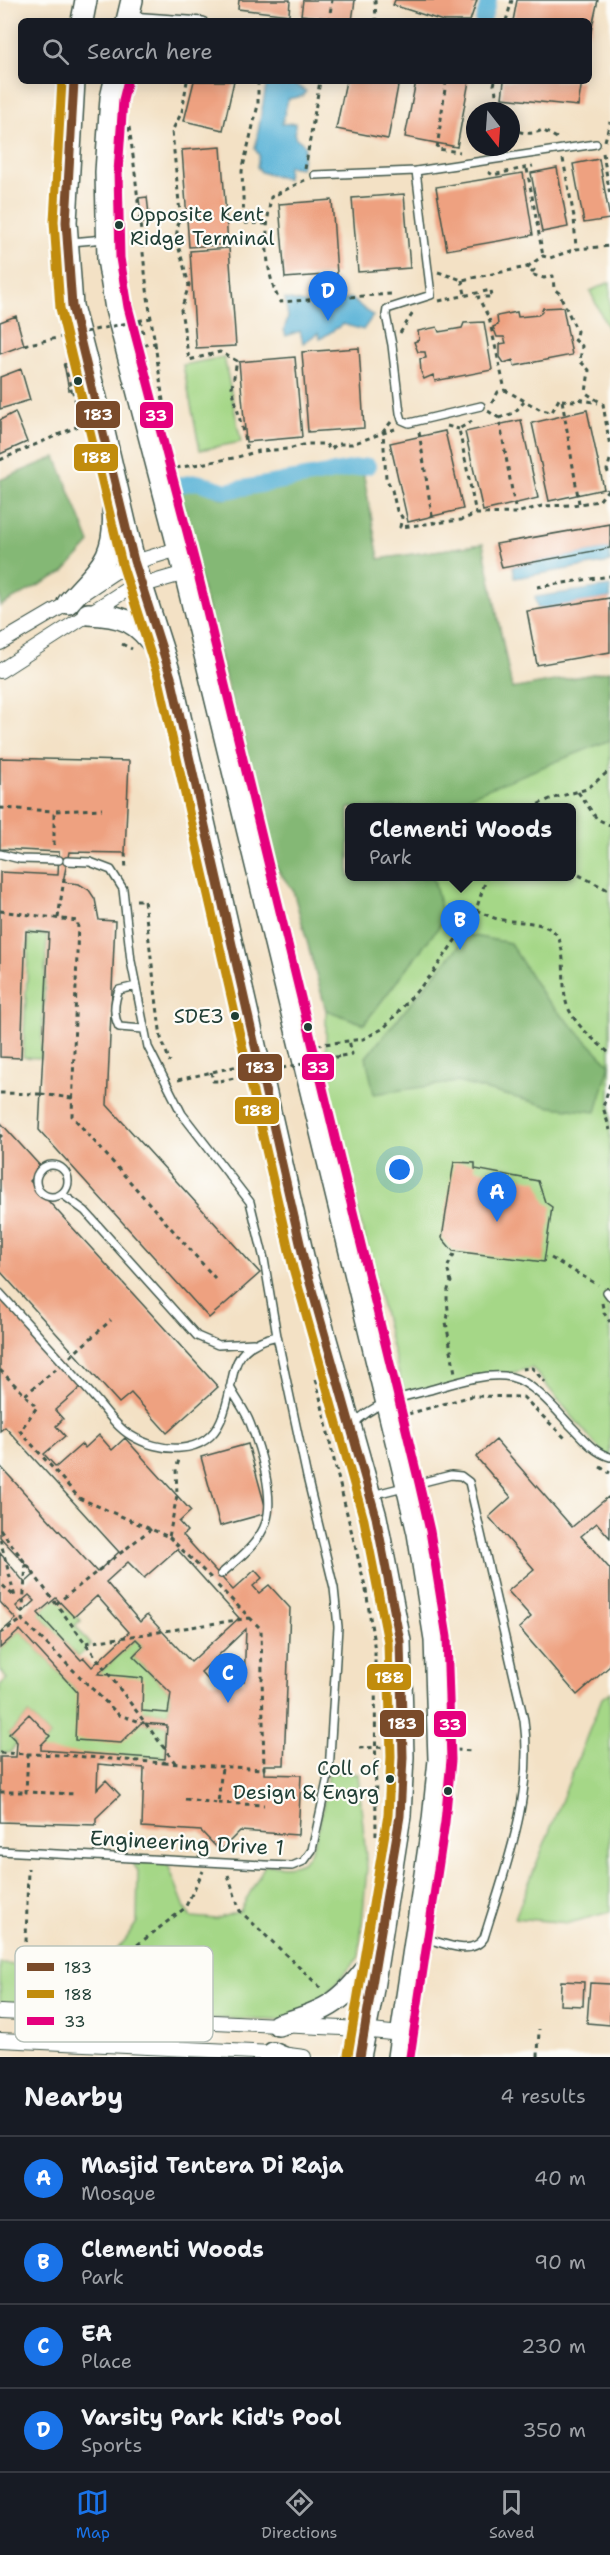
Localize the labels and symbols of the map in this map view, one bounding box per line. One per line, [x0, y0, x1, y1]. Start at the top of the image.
north arrow [466, 102, 520, 156]
place label: Opposite Kent Ridge Terminal [130, 201, 275, 251]
marker: Opposite Kent Ridge Terminal [113, 219, 125, 231]
pin: D [308, 272, 348, 321]
unlabelled marker [72, 375, 84, 387]
line badge: 183 [75, 400, 121, 429]
line badge: 33 [139, 401, 174, 429]
text: 183 [83, 404, 113, 425]
text: 33 [145, 405, 167, 426]
line badge: 188 [73, 443, 119, 472]
text: 188 [81, 447, 111, 468]
pin: B [440, 900, 480, 950]
place label: SDE3 [174, 1003, 224, 1029]
marker: SDE3 [229, 1010, 241, 1022]
unlabelled marker [302, 1021, 314, 1033]
line badge: 183 [237, 1053, 283, 1082]
line badge: 33 [301, 1053, 335, 1081]
text: 183 [245, 1057, 275, 1078]
text: 33 [307, 1057, 329, 1078]
line badge: 188 [234, 1096, 280, 1125]
text: 188 [242, 1100, 272, 1121]
your location [385, 1155, 414, 1184]
pin: A [478, 1172, 516, 1222]
pin: C [208, 1654, 248, 1703]
line badge: 188 [366, 1663, 412, 1691]
text: 188 [374, 1667, 404, 1688]
line badge: 183 [379, 1709, 425, 1738]
line badge: 33 [433, 1710, 467, 1738]
text: 183 [387, 1713, 417, 1734]
text: 33 [439, 1714, 461, 1735]
place label: Coll of Design & Engrg [233, 1755, 380, 1805]
marker: Coll of Design & Engrg [384, 1773, 396, 1785]
unlabelled marker [442, 1785, 454, 1797]
street label: Engineering Drive 1 [89, 1824, 285, 1862]
legend [15, 1946, 213, 2042]
text: 183 [64, 1957, 92, 1978]
text: 188 [64, 1984, 92, 2005]
text: 33 [64, 2011, 85, 2032]

